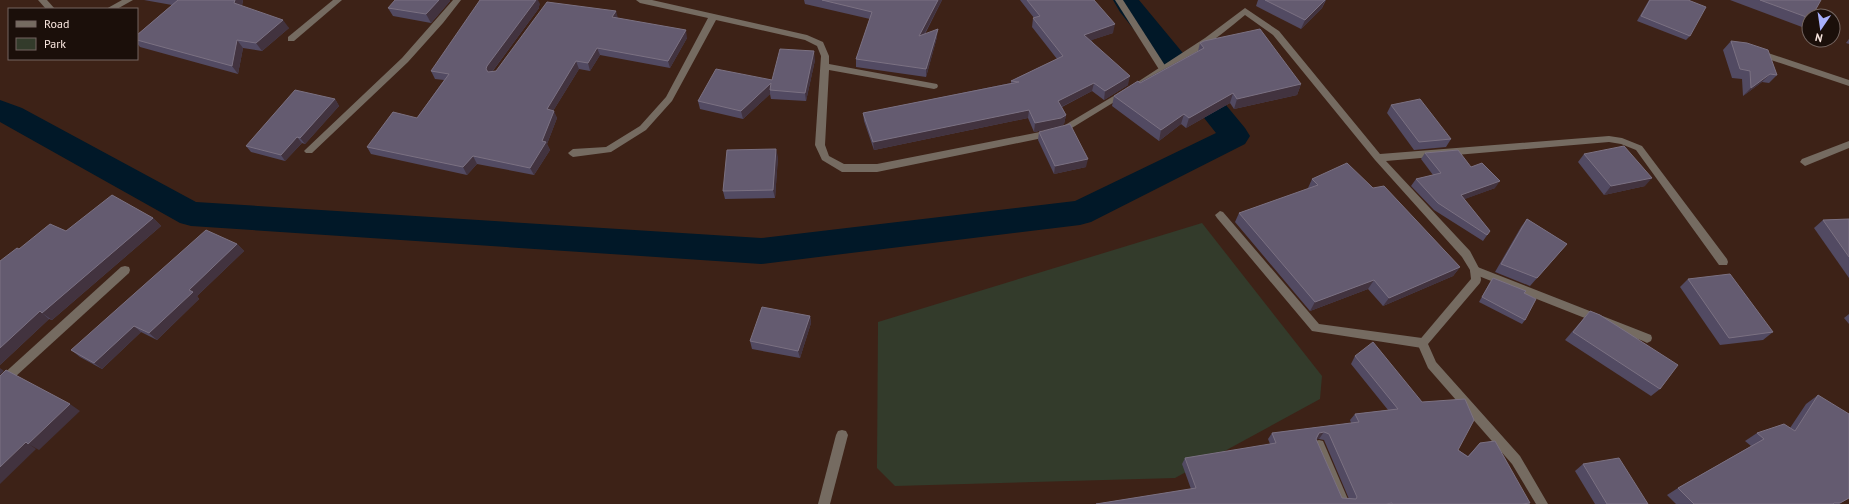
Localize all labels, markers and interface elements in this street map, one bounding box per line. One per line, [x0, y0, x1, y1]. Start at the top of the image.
legend [8, 8, 138, 60]
north arrow [1801, 8, 1841, 48]
text: Road [44, 16, 69, 31]
text: N [1814, 30, 1824, 45]
text: Park [44, 36, 66, 51]

